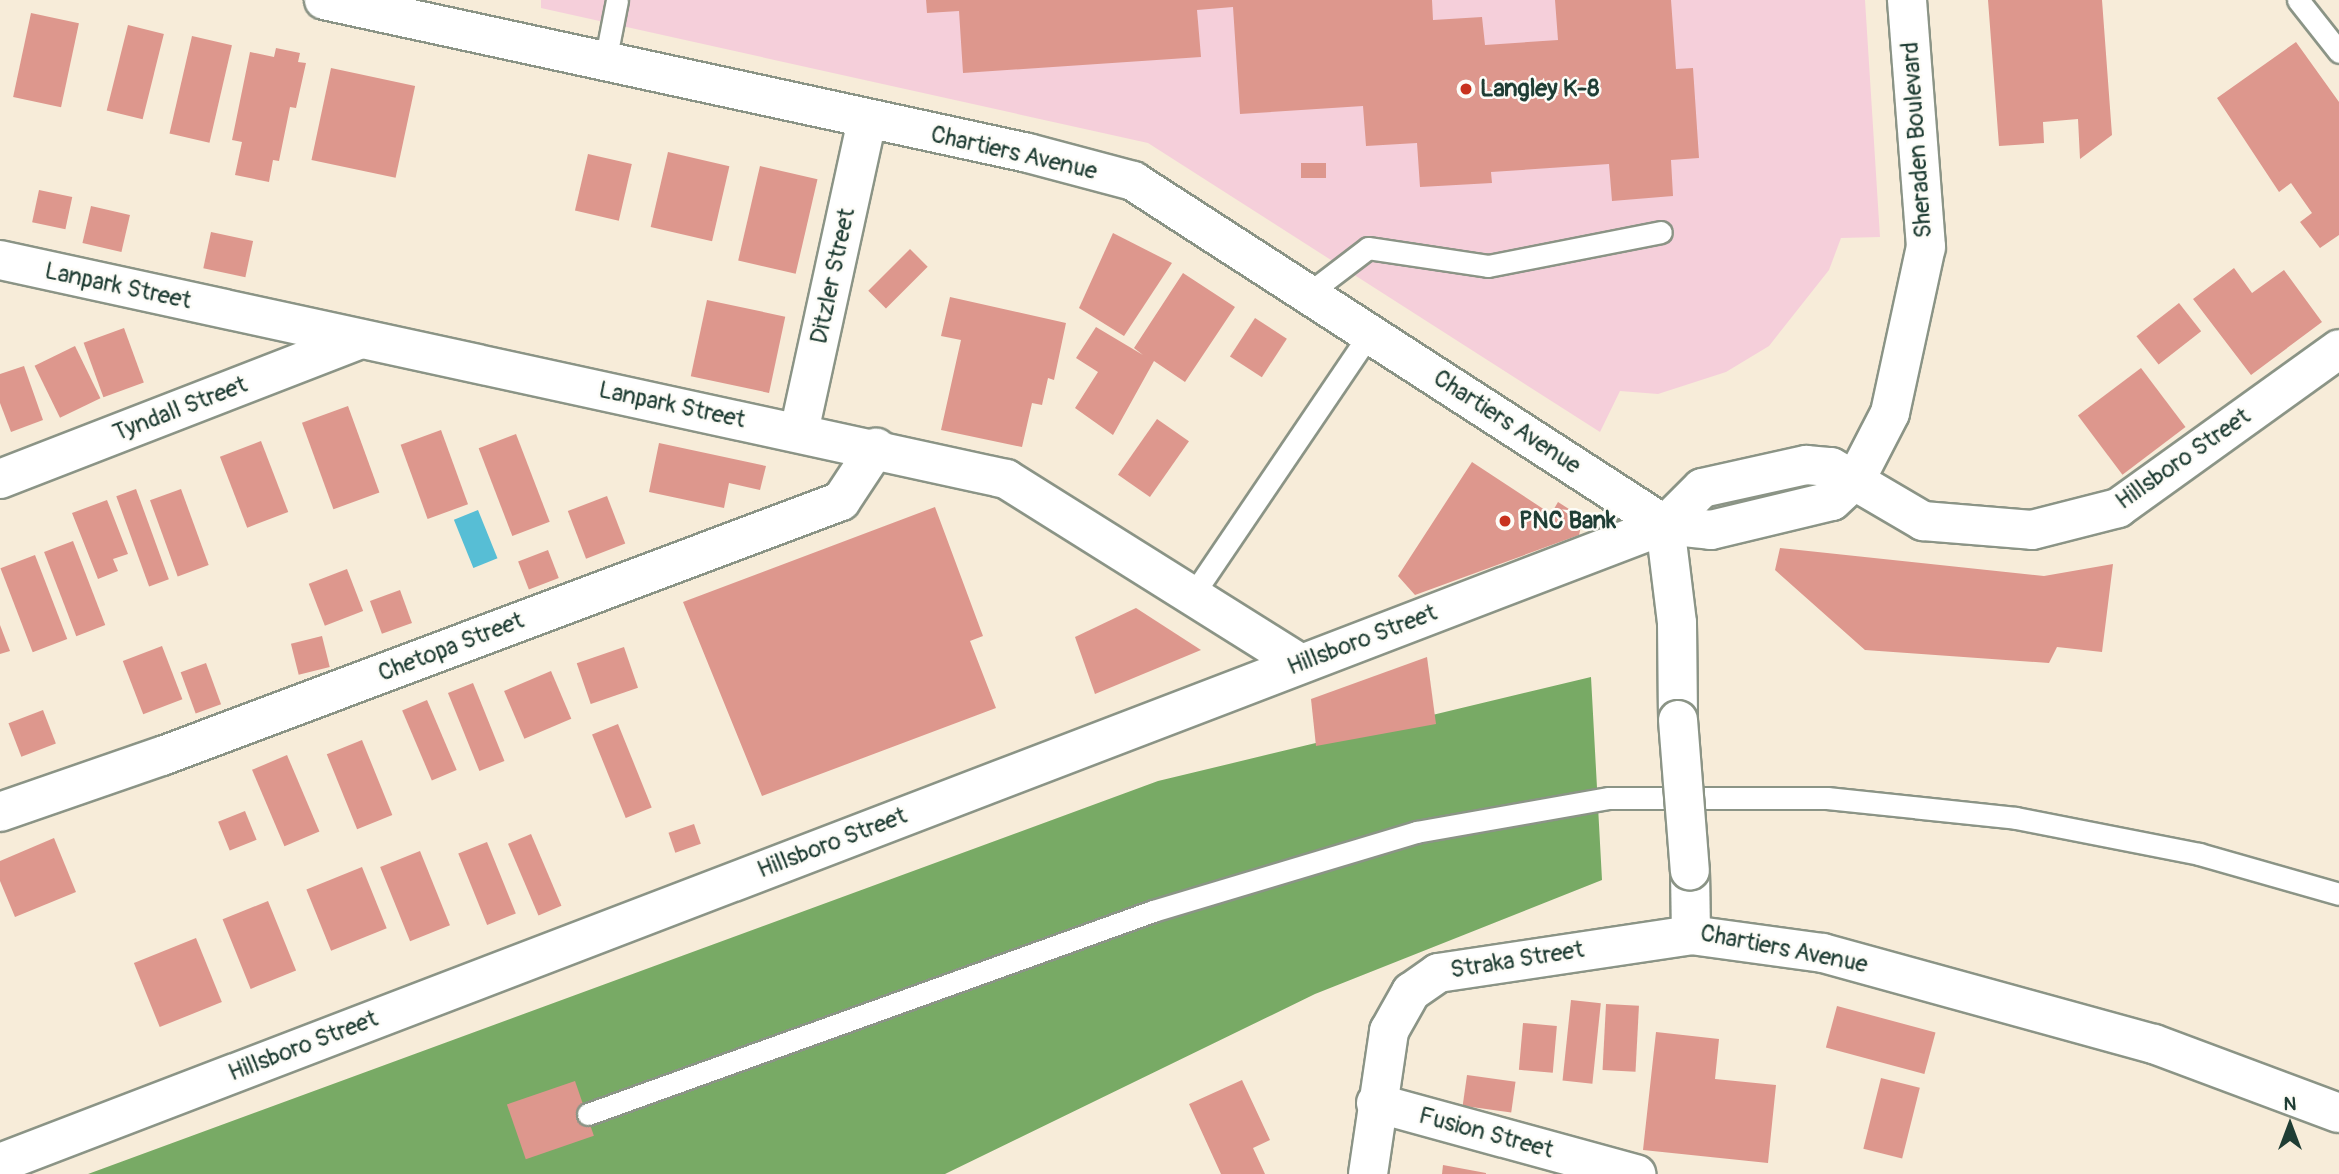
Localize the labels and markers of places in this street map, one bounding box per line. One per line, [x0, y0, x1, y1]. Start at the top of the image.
place label: Langley K-8 [1480, 75, 1599, 103]
marker: Langley K-8 [1458, 81, 1474, 97]
place label: PNC Bank [1519, 507, 1616, 535]
marker: PNC Bank [1497, 513, 1513, 529]

